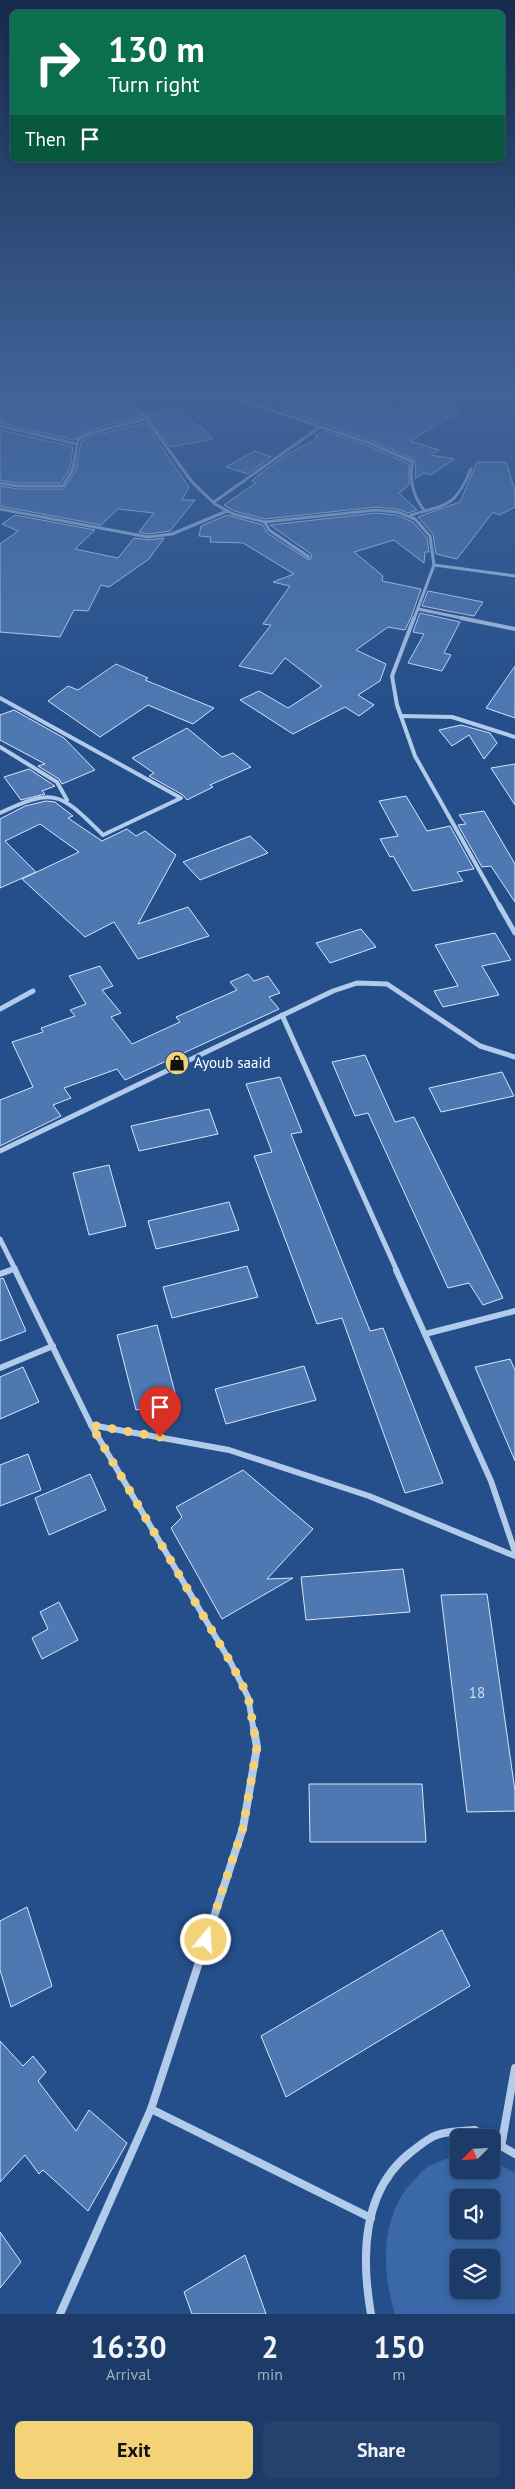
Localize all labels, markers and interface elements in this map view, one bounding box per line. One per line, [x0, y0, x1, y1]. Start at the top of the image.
text: 130 m [108, 26, 205, 72]
icon: right [25, 30, 90, 95]
text: Turn right [108, 70, 200, 98]
icon: arrive [76, 125, 104, 153]
text: Then [25, 127, 66, 151]
shop icon: Ayoub saaid [164, 1050, 190, 1076]
place label: Ayoub saaid [194, 1053, 271, 1072]
pin [139, 1386, 181, 1437]
icon: arrive [146, 1393, 174, 1421]
house number: 18 [469, 1683, 485, 1702]
position arrow [179, 1913, 231, 1965]
north arrow [450, 2129, 500, 2179]
map controls [450, 2129, 500, 2299]
button: sound [450, 2189, 500, 2239]
button: layers [450, 2249, 500, 2299]
text: 16:30 [90, 2327, 167, 2366]
text: 2 [262, 2327, 279, 2366]
text: 150 [373, 2327, 425, 2366]
text: Arrival [106, 2364, 151, 2384]
text: min [257, 2364, 283, 2384]
text: m [393, 2364, 406, 2384]
button: Exit [15, 2421, 253, 2479]
button: Share [263, 2421, 500, 2479]

